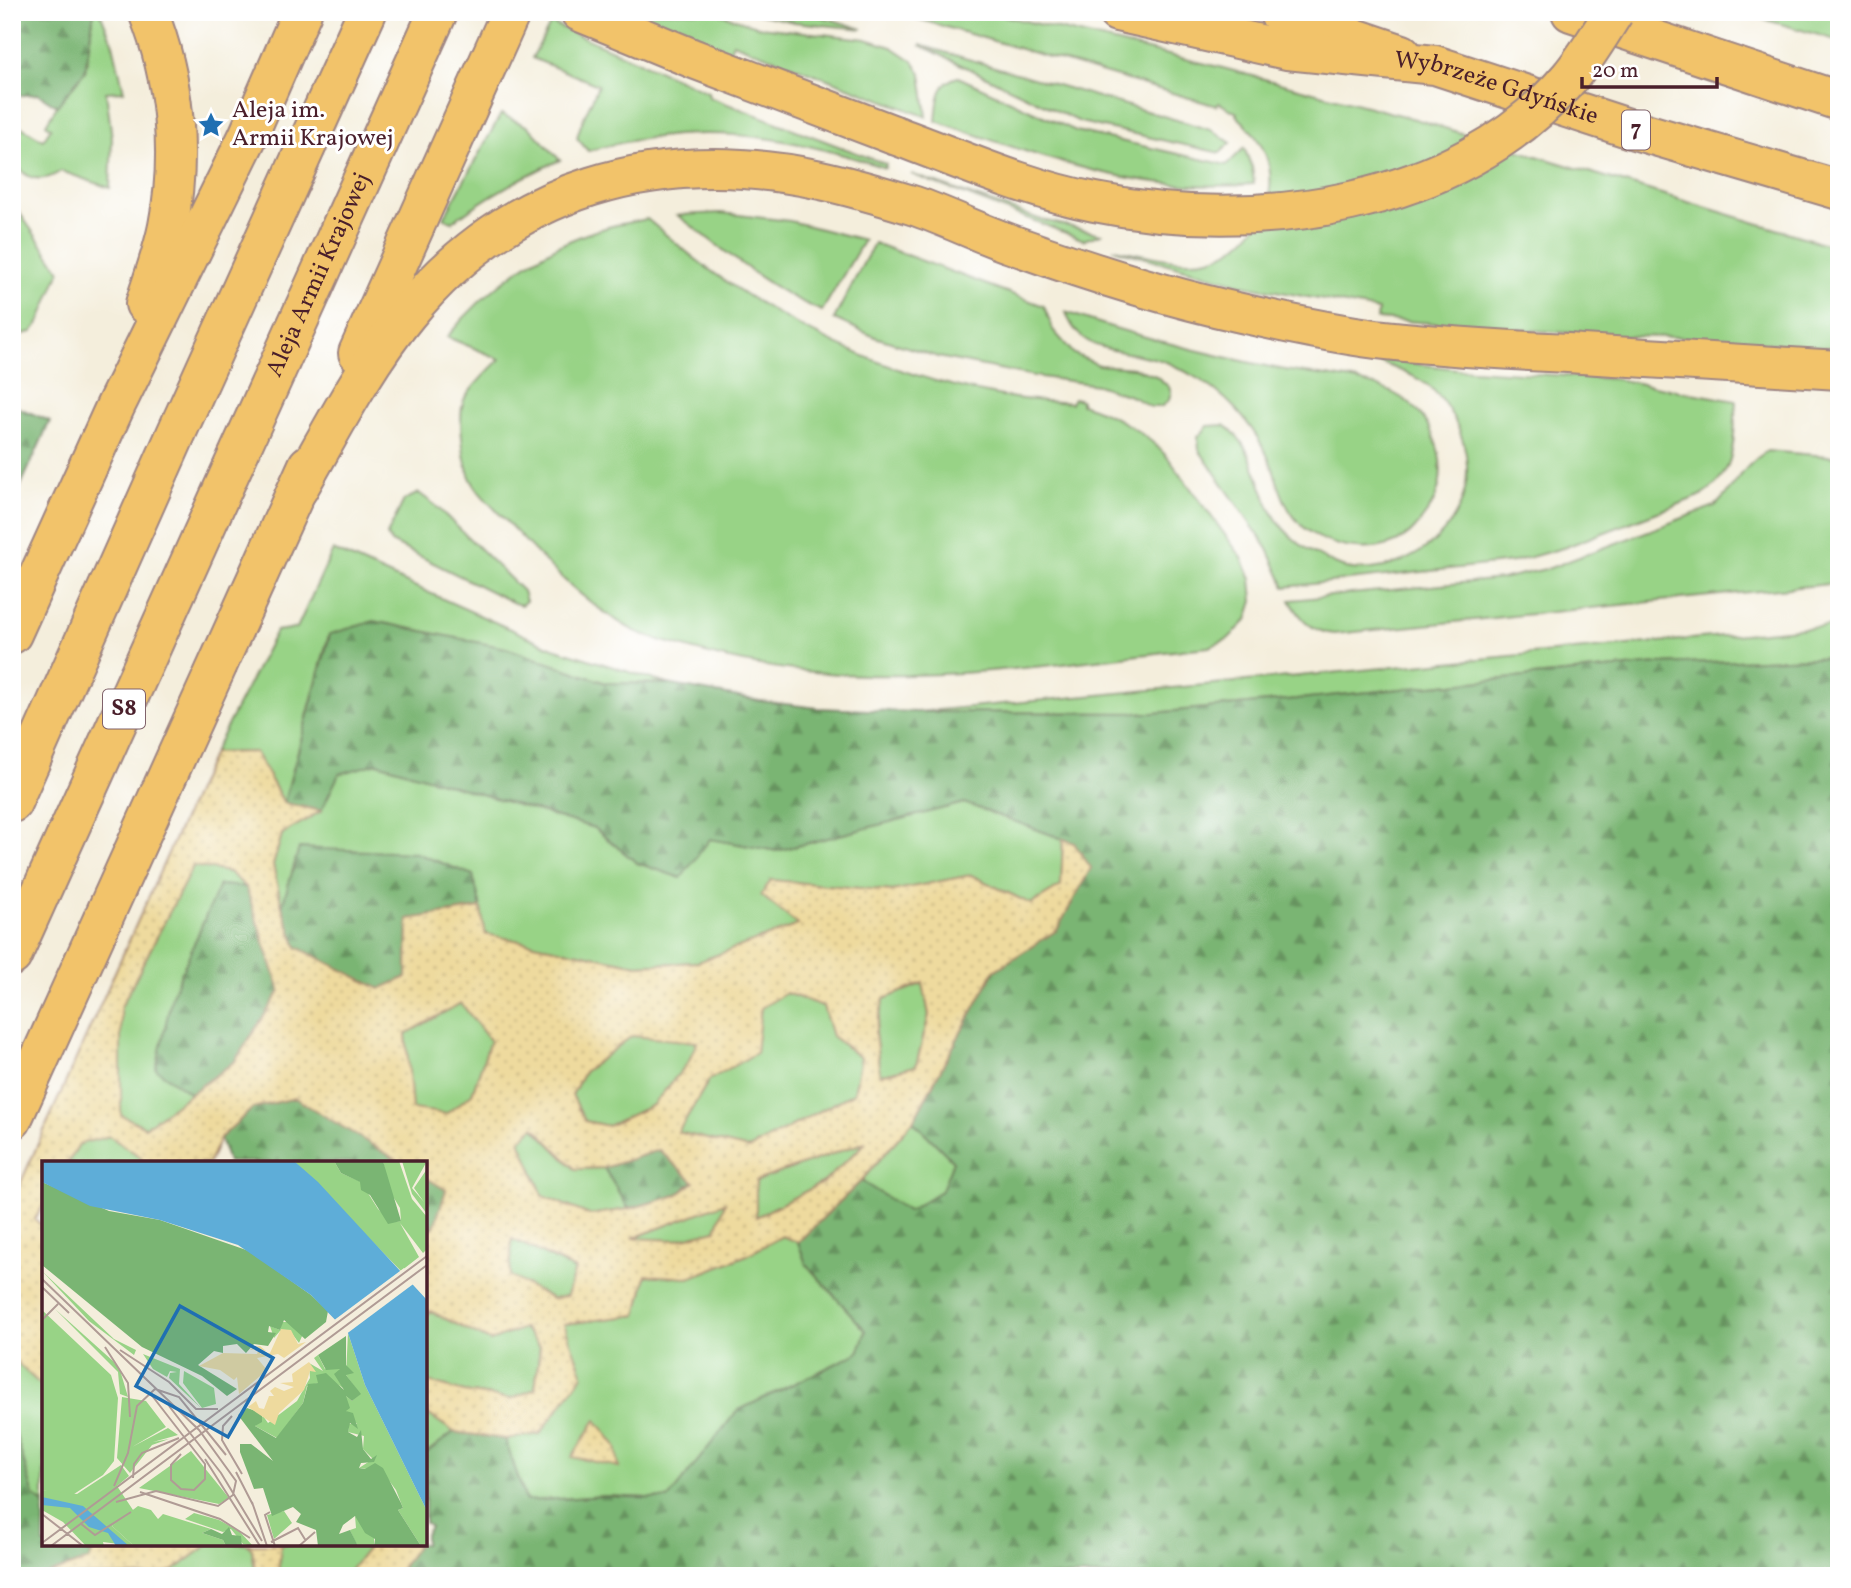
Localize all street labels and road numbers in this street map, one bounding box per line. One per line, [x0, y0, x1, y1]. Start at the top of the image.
street label: Wybrzeże Gdyńskie [1393, 44, 1603, 134]
road number: 7 [1622, 111, 1650, 150]
street label: Aleja Armii Krajowej [258, 168, 380, 383]
road number: S8 [103, 690, 145, 729]

